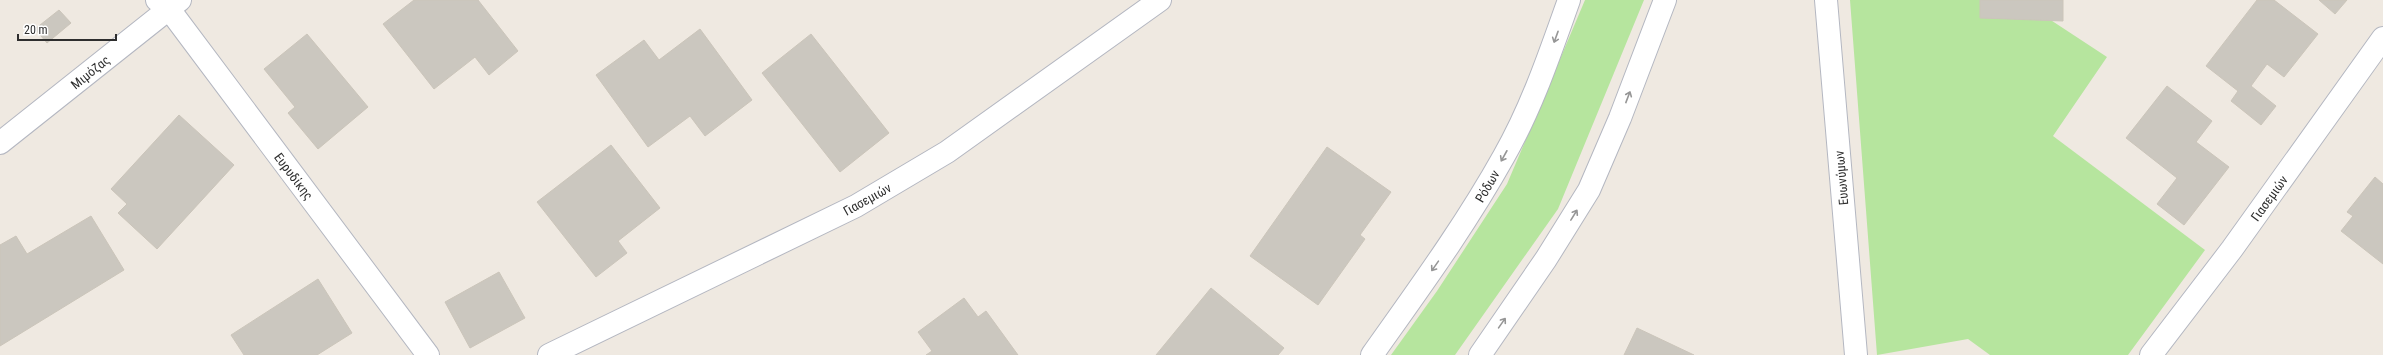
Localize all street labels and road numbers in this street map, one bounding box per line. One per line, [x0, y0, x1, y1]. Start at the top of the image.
street label: Μιμόζας [68, 52, 113, 92]
street label: Ευρυδίκης [271, 150, 316, 203]
street label: Ευωνύμων [1832, 150, 1851, 206]
street label: Ρόδων [1472, 167, 1503, 205]
street label: Γιασεμιών [2248, 172, 2291, 224]
street label: Γιασεμιών [841, 180, 894, 219]

